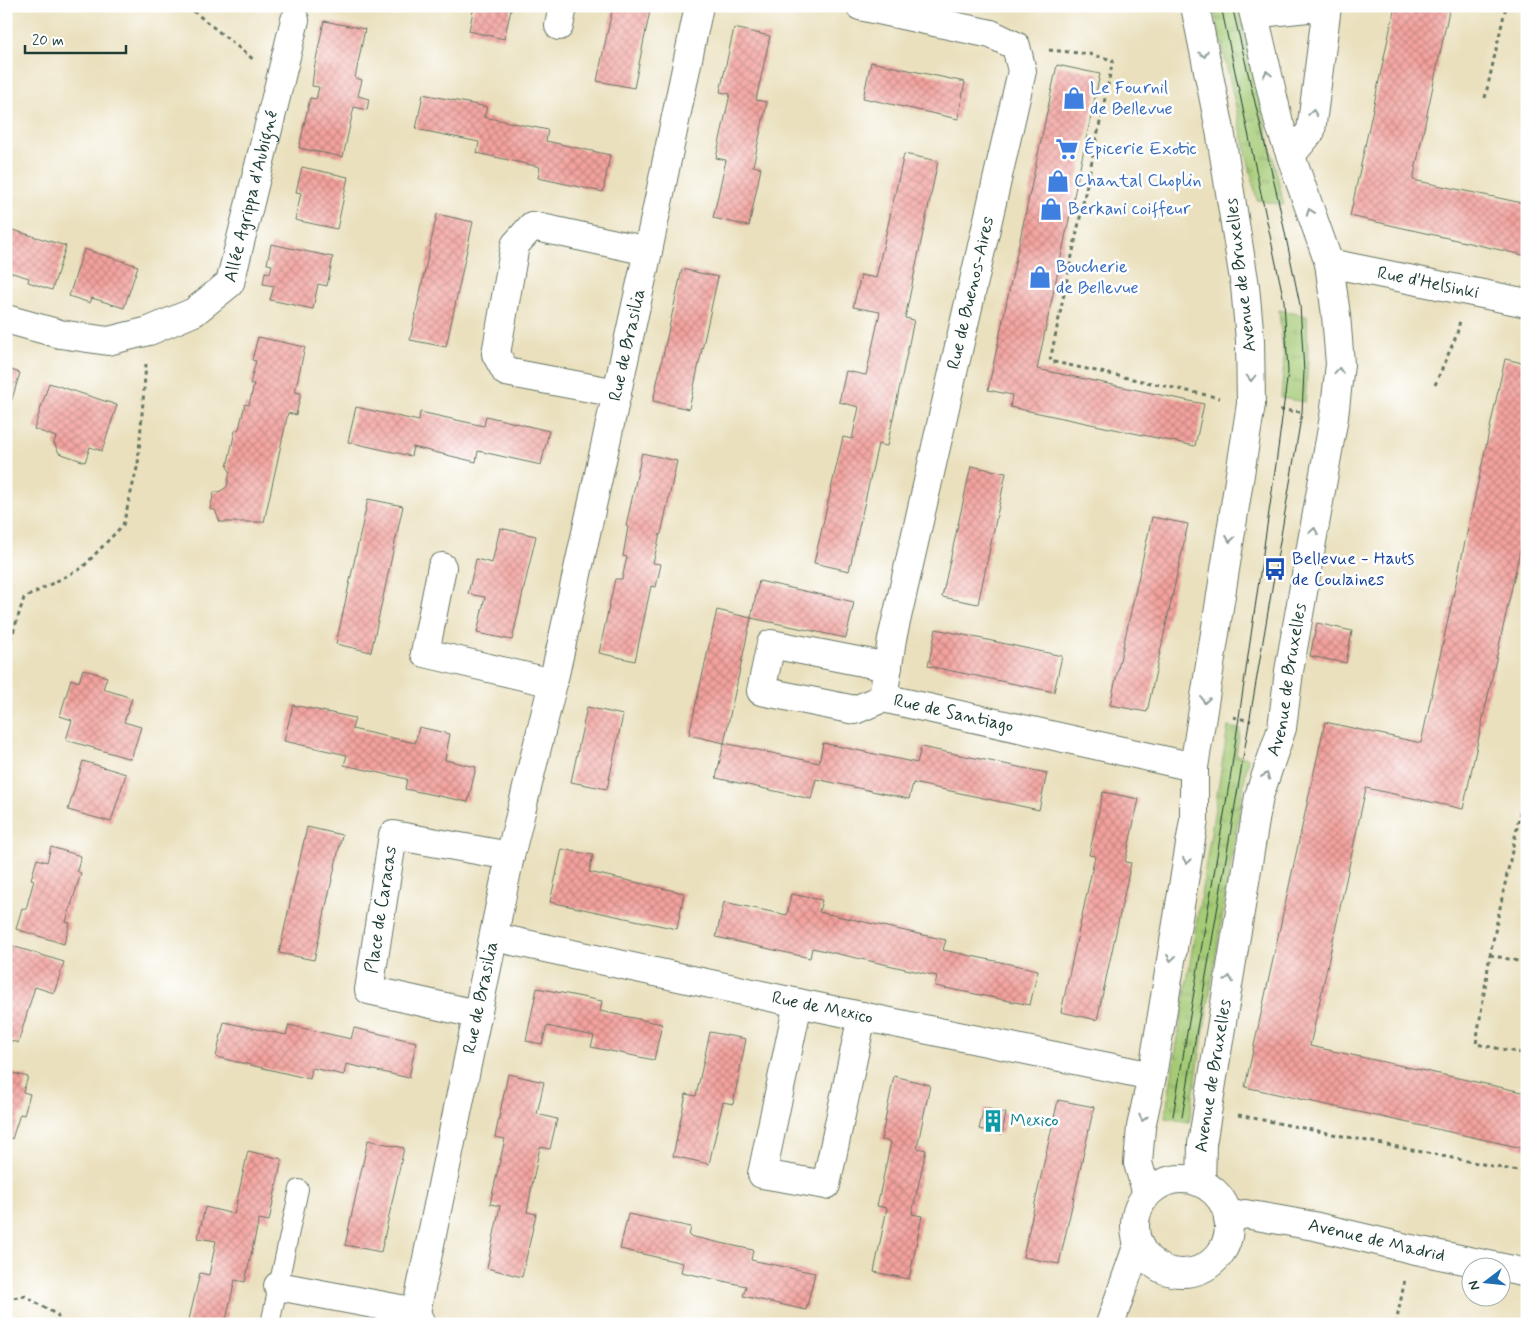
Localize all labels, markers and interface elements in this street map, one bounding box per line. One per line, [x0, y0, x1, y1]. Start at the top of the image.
scale bar [25, 22, 126, 54]
text: 20 m [32, 31, 64, 51]
one-way arrow [1199, 50, 1209, 58]
one-way arrow [1263, 70, 1273, 79]
place label: Le Fournil de Bellevue [1090, 76, 1173, 121]
shop icon: Le Fournil de Bellevue [1061, 85, 1087, 111]
street label: Allée Agrippa d'Aubigné [219, 108, 284, 285]
one-way arrow [1307, 109, 1318, 117]
supermarket icon: Épicerie Exotic [1054, 136, 1080, 162]
place label: Épicerie Exotic [1084, 137, 1197, 161]
shop icon: Chantal Choplin [1045, 168, 1071, 194]
place label: Chantal Choplin [1074, 169, 1202, 193]
shop icon: Berkani coiffeur [1038, 196, 1064, 222]
street label: Avenue de Bruxelles [1220, 196, 1262, 353]
place label: Berkani coiffeur [1068, 197, 1191, 221]
one-way arrow [1306, 208, 1316, 217]
street label: Rue de Buenos-Aires [942, 214, 1000, 372]
place label: Boucherie de Bellevue [1056, 255, 1139, 300]
street label: Rue d'Helsinki [1375, 261, 1481, 305]
shop icon: Boucherie de Bellevue [1027, 264, 1053, 290]
street label: Rue de Brasilia [603, 286, 651, 403]
one-way arrow [1334, 366, 1345, 374]
one-way arrow [1246, 375, 1256, 383]
one-way arrow [1308, 527, 1318, 535]
one-way arrow [1225, 536, 1236, 544]
place label: Bellevue - Hauts de Coulaines [1292, 547, 1414, 592]
bus stop icon: Bellevue - Hauts de Coulaines [1262, 556, 1288, 582]
street label: Avenue de Bruxelles [1261, 601, 1313, 759]
street label: Rue de Santiago [891, 689, 1016, 739]
one-way arrow [1200, 695, 1210, 704]
one-way arrow [1260, 772, 1270, 780]
street label: Place de Caracas [360, 844, 403, 975]
one-way arrow [1182, 857, 1192, 865]
street label: Rue de Brasilia [457, 939, 504, 1056]
one-way arrow [1166, 954, 1177, 962]
one-way arrow [1223, 975, 1234, 983]
street label: Rue de Mexico [770, 986, 875, 1030]
street label: Avenue de Bruxelles [1190, 997, 1238, 1153]
building icon: Mexico [980, 1108, 1006, 1134]
place label: Mexico [1010, 1109, 1059, 1133]
one-way arrow [1138, 1113, 1149, 1122]
street label: Avenue de Madrid [1306, 1213, 1447, 1268]
north arrow [1460, 1258, 1510, 1308]
text: N [1465, 1278, 1484, 1292]

